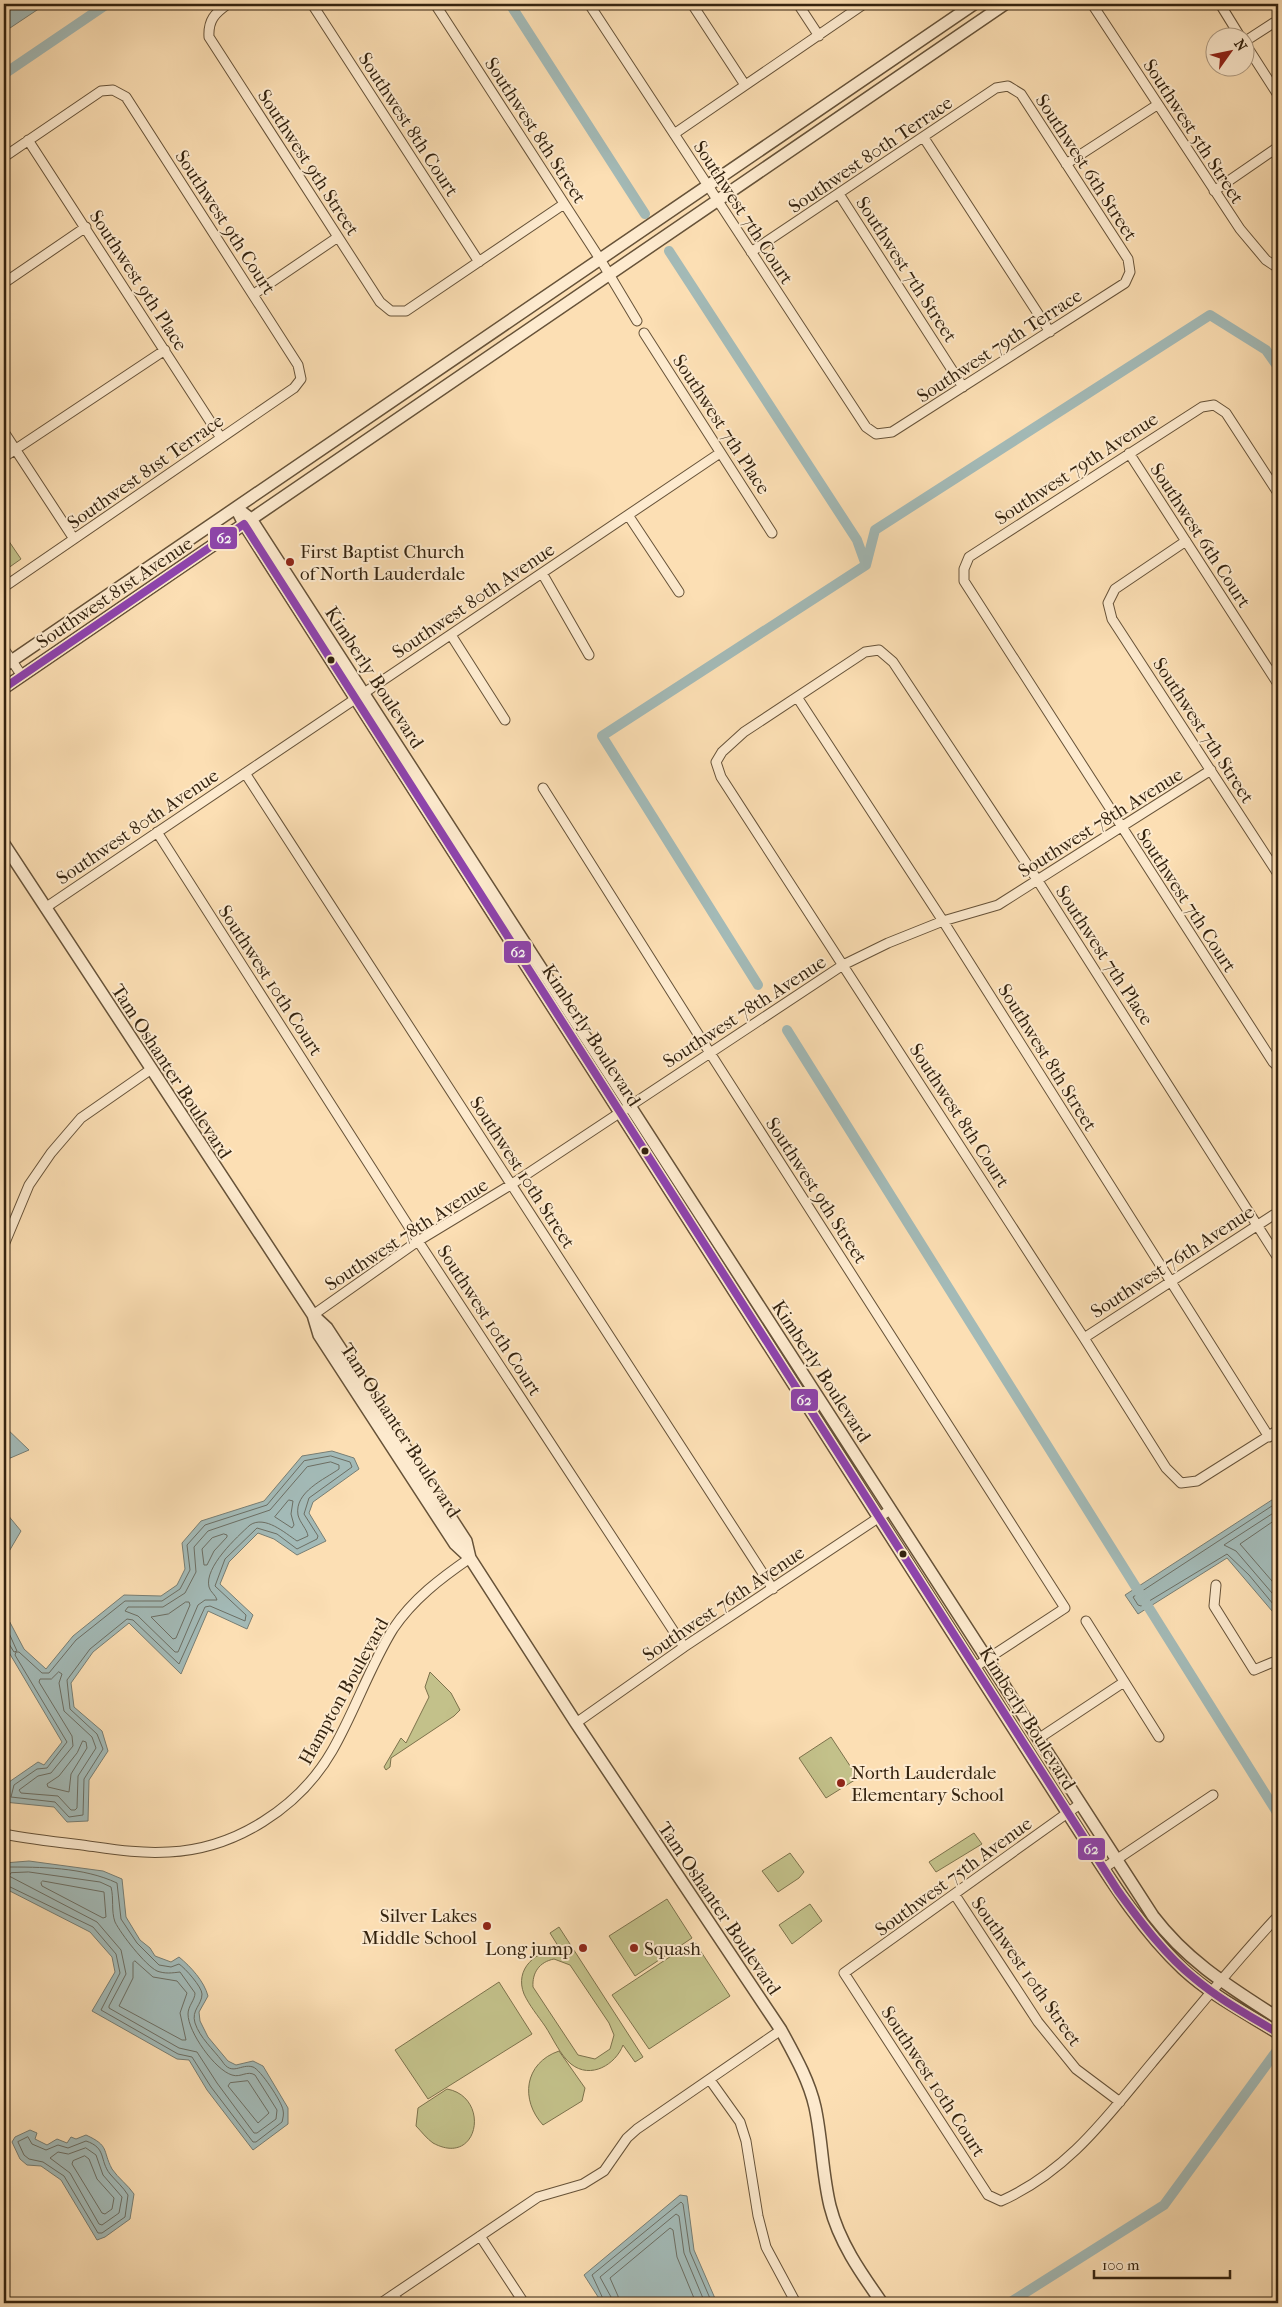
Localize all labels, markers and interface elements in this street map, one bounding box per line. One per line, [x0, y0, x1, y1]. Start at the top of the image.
north arrow [1204, 28, 1254, 78]
text: N [1230, 36, 1251, 55]
street label: Southwest 8th Court [353, 48, 463, 201]
street label: Southwest 8th Street [480, 54, 591, 208]
street label: Southwest 5th Street [1138, 55, 1248, 208]
street label: Southwest 9th Street [253, 85, 364, 240]
street label: Southwest 6th Street [1031, 90, 1142, 245]
street label: Southwest 80th Terrace [784, 92, 957, 218]
street label: Southwest 7th Court [689, 137, 798, 289]
street label: Southwest 9th Court [170, 146, 280, 299]
street label: Southwest 7th Street [851, 193, 961, 347]
street label: Southwest 9th Place [85, 206, 192, 355]
street label: Southwest 79th Terrace [913, 284, 1086, 407]
street label: Southwest 7th Place [668, 351, 775, 498]
street label: Southwest 79th Avenue [991, 408, 1162, 530]
street label: Southwest 81st Terrace [63, 410, 228, 534]
street label: Southwest 6th Court [1145, 459, 1255, 612]
line badge: 62 [209, 526, 238, 550]
text: 62 [217, 530, 231, 547]
street label: Southwest 81st Avenue [32, 532, 197, 653]
street label: Southwest 80th Avenue [388, 538, 559, 663]
place label: First Baptist Church of North Lauderdale [300, 541, 465, 585]
marker: First Baptist Church of North Lauderdale [284, 556, 296, 568]
street label: Kimberly Boulevard [320, 602, 429, 753]
street label: Southwest 7th Street [1148, 654, 1258, 808]
unlabelled marker [326, 655, 336, 665]
street label: Southwest 78th Avenue [1014, 763, 1187, 882]
street label: Southwest 80th Avenue [52, 764, 223, 889]
street label: Southwest 7th Court [1132, 825, 1241, 977]
street label: Southwest 7th Place [1051, 882, 1158, 1029]
street label: Southwest 10th Court [213, 901, 327, 1060]
line badge: 62 [503, 940, 532, 964]
text: 62 [511, 944, 525, 961]
street label: Southwest 78th Avenue [659, 951, 830, 1073]
street label: Kimberly Boulevard [537, 960, 646, 1111]
street label: Tam Oshanter Boulevard [106, 980, 236, 1164]
street label: Southwest 8th Street [993, 980, 1101, 1135]
street label: Southwest 8th Court [904, 1039, 1014, 1192]
street label: Southwest 10th Street [465, 1092, 580, 1253]
street label: Southwest 9th Street [761, 1113, 872, 1268]
unlabelled marker [640, 1146, 650, 1156]
street label: Southwest 78th Avenue [321, 1174, 492, 1296]
street label: Southwest 76th Avenue [1087, 1201, 1258, 1323]
street label: Southwest 10th Court [432, 1241, 546, 1400]
street label: Kimberly Boulevard [767, 1296, 876, 1447]
street label: Tam Oshanter Boulevard [335, 1339, 465, 1523]
line badge: 62 [790, 1388, 819, 1412]
text: 62 [797, 1392, 811, 1409]
street label: Southwest 76th Avenue [638, 1541, 809, 1666]
unlabelled marker [898, 1549, 908, 1559]
street label: Hampton Boulevard [294, 1614, 394, 1769]
street label: Kimberly Boulevard [974, 1643, 1080, 1795]
place label: North Lauderdale Elementary School [851, 1762, 1004, 1806]
marker: North Lauderdale Elementary School [835, 1777, 847, 1789]
street label: Southwest 75th Avenue [871, 1813, 1036, 1941]
street label: Tam Oshanter Boulevard [653, 1818, 786, 2000]
line badge: 62 [1077, 1837, 1106, 1861]
text: 62 [1084, 1841, 1098, 1858]
street label: Southwest 10th Street [966, 1893, 1086, 2051]
place label: Silver Lakes Middle School [362, 1905, 477, 1949]
marker: Silver Lakes Middle School [481, 1920, 493, 1932]
place label: Long jump [485, 1938, 573, 1960]
place label: Squash [644, 1938, 701, 1960]
marker: Long jump [577, 1942, 589, 1954]
marker: Squash [628, 1942, 640, 1954]
street label: Southwest 10th Court [876, 2002, 990, 2161]
scale bar [1094, 2247, 1231, 2279]
text: 100 m [1102, 2256, 1140, 2274]

